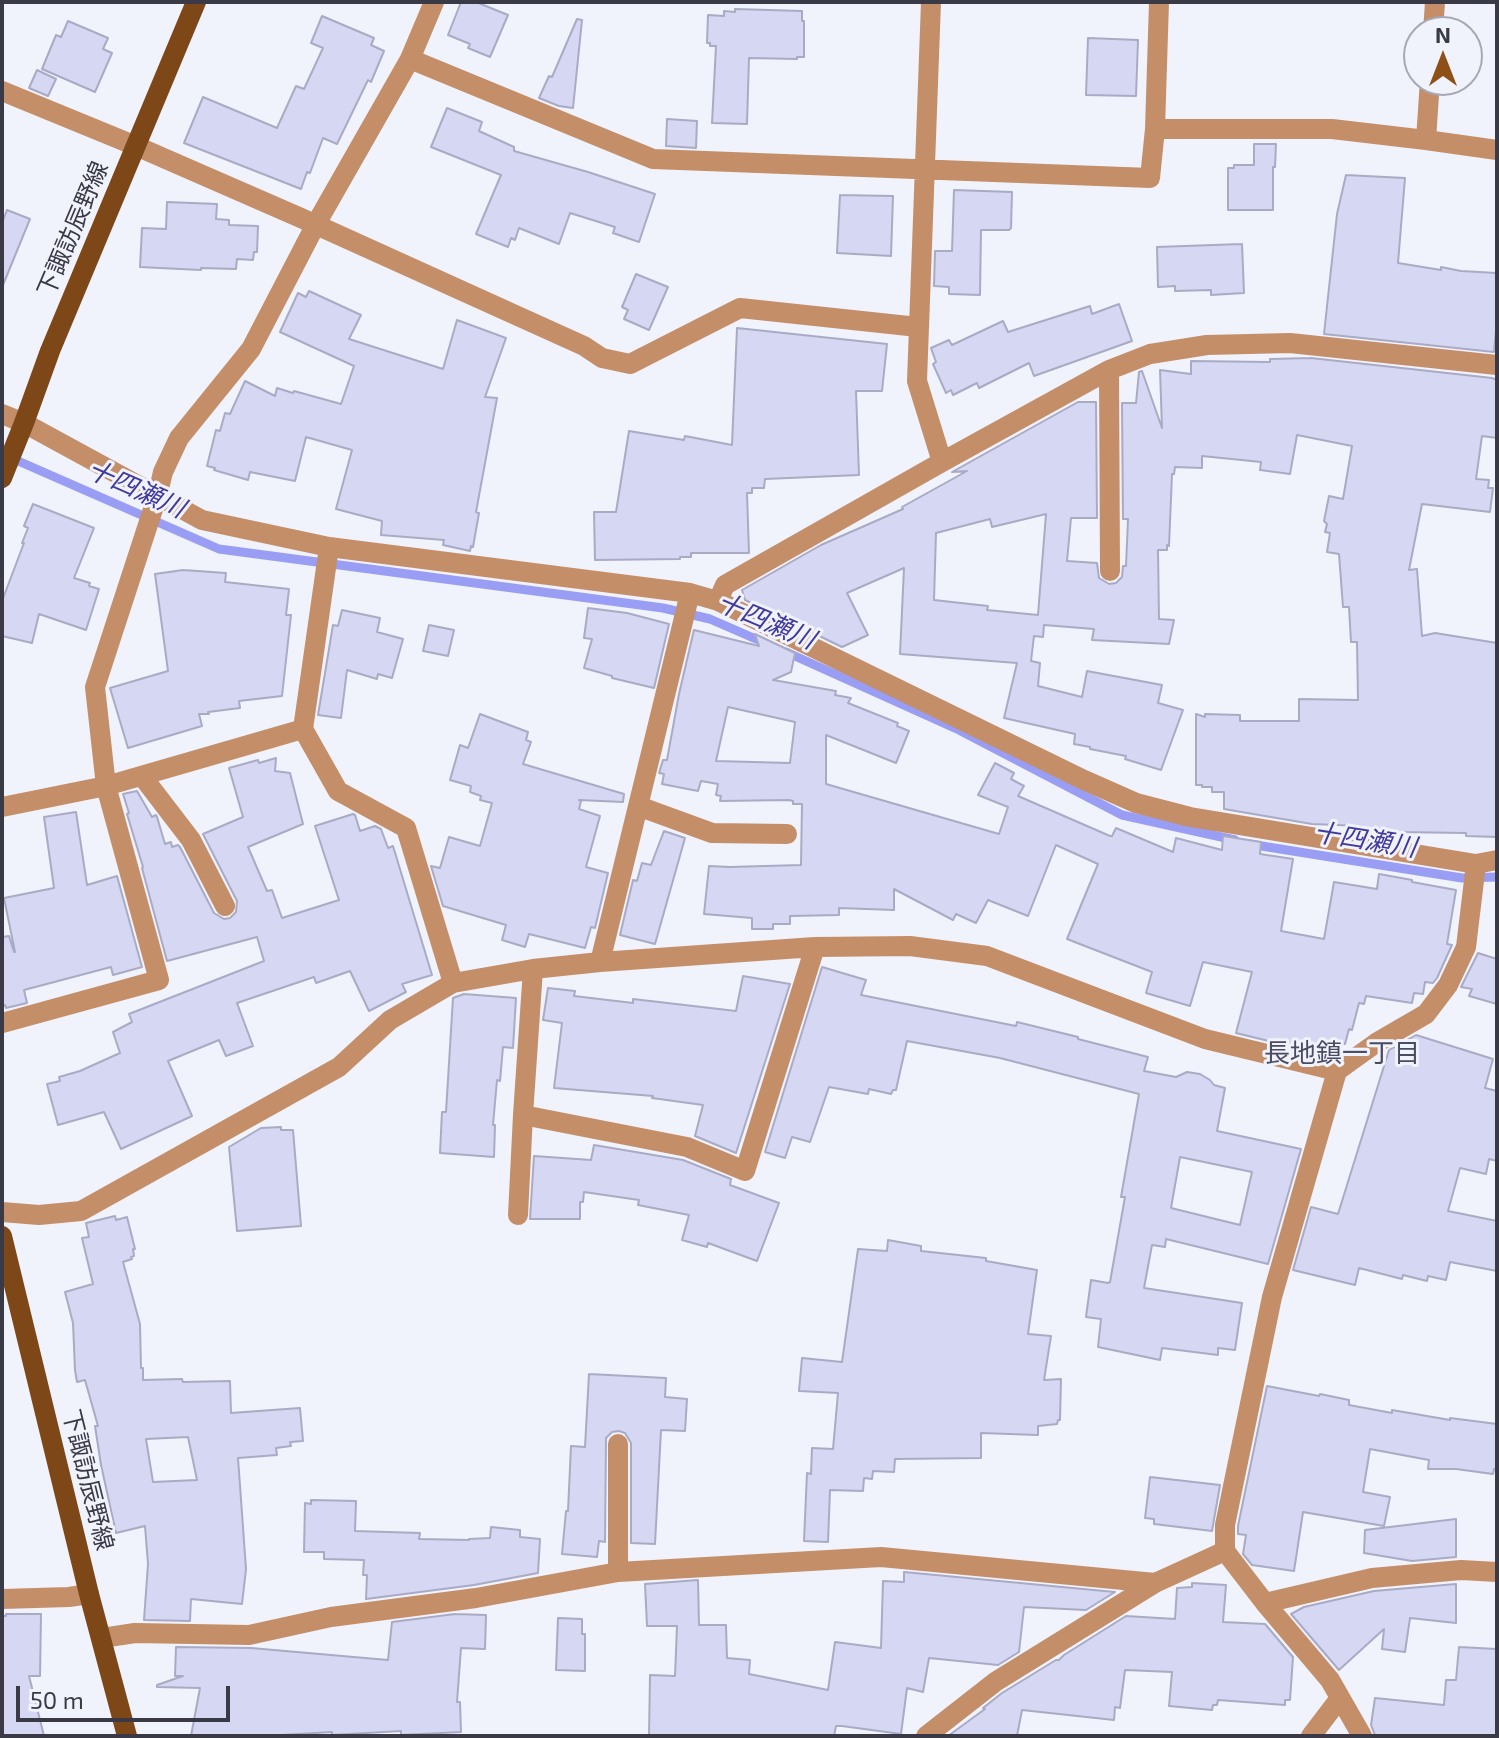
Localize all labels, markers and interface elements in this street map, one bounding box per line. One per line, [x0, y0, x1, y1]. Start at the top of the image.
north arrow [1403, 16, 1483, 96]
text: N [1435, 21, 1451, 47]
street label: 下諏訪辰野線 [32, 157, 114, 301]
water label: 十四瀬川 [82, 454, 190, 524]
water label: 十四瀬川 [712, 586, 820, 656]
water label: 十四瀬川 [1311, 816, 1419, 864]
district label: 長地鎮一丁目 [1264, 1037, 1420, 1069]
street label: 下諏訪辰野線 [57, 1407, 119, 1553]
scale bar [20, 1670, 234, 1720]
text: 50 m [30, 1685, 84, 1714]

